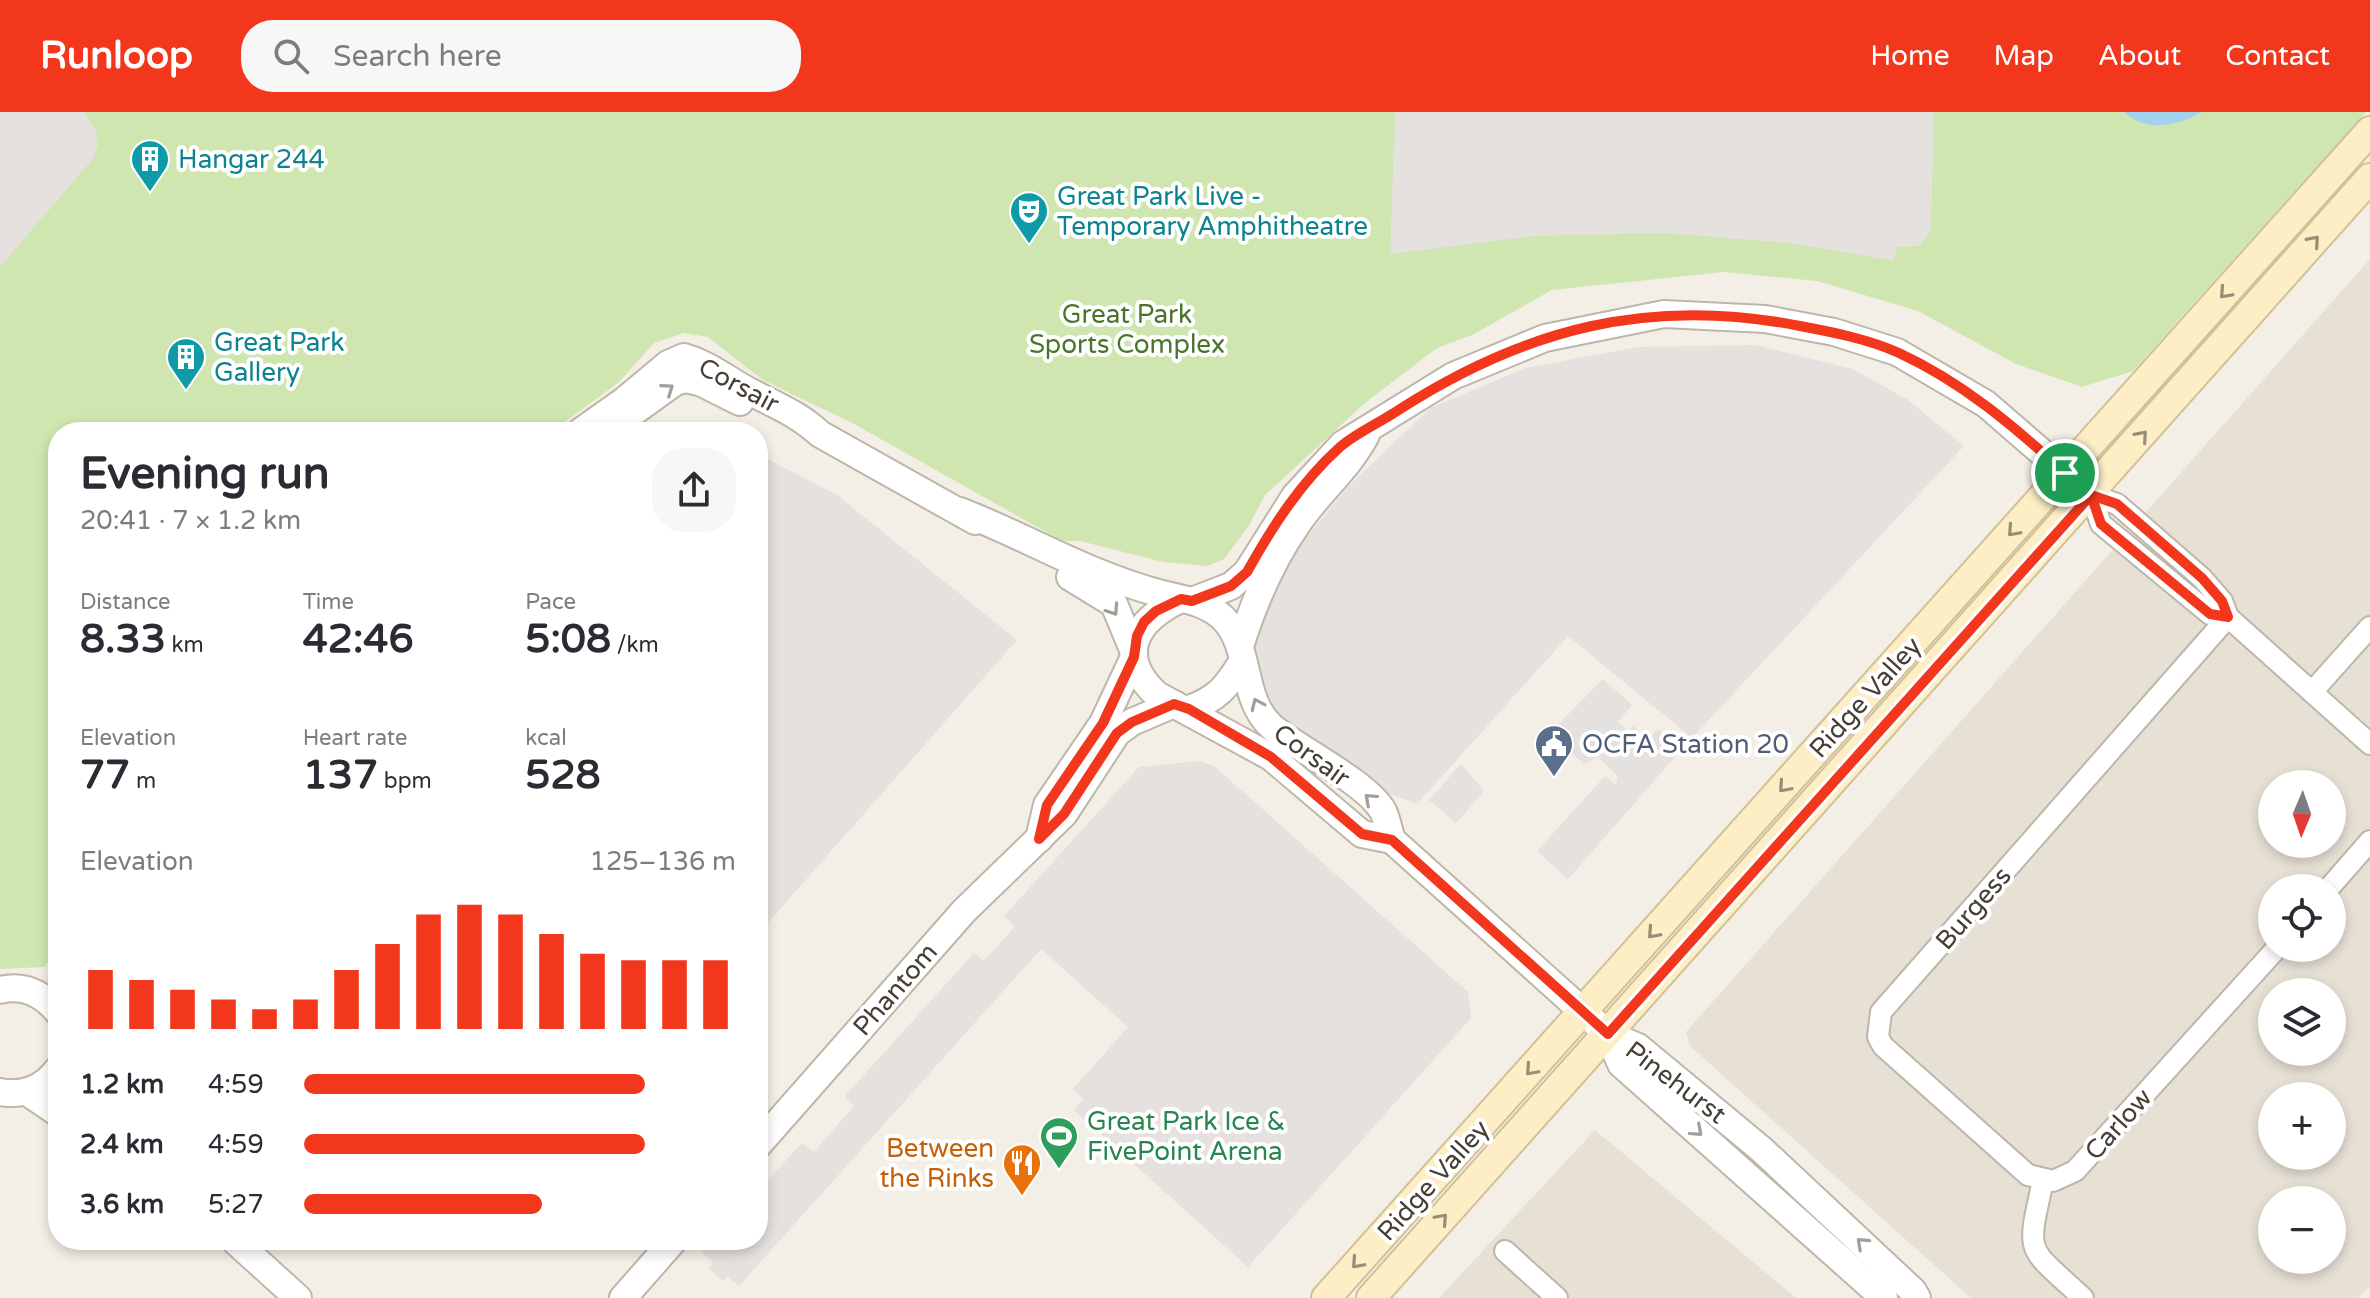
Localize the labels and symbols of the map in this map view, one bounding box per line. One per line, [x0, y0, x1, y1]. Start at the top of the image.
building icon: Hangar 244 [129, 138, 171, 193]
place label: Hangar 244 [178, 144, 325, 175]
place label: Great Park Live - Temporary Amphitheatre [1057, 181, 1368, 242]
theatre icon: Great Park Live - Temporary Amphitheatre [1008, 190, 1050, 245]
one-way arrow [2305, 235, 2319, 250]
one-way arrow [2220, 284, 2235, 299]
park label: Great Park Sports Complex [1029, 299, 1225, 360]
place label: Great Park Gallery [214, 327, 345, 388]
building icon: Great Park Gallery [165, 336, 207, 391]
street label: Corsair [693, 351, 784, 420]
one-way arrow [660, 384, 674, 399]
one-way arrow [2133, 430, 2147, 445]
pin [2031, 439, 2099, 507]
one-way arrow [2008, 521, 2023, 536]
one-way arrow [1104, 601, 1119, 615]
street label: Ridge Valley [1803, 630, 1928, 764]
one-way arrow [1251, 697, 1267, 712]
street label: Corsair [1267, 717, 1356, 794]
public building icon: OCFA Station 20 [1533, 723, 1575, 778]
place label: OCFA Station 20 [1582, 729, 1789, 760]
north arrow [2258, 770, 2346, 858]
one-way arrow [1779, 778, 1794, 793]
one-way arrow [1364, 794, 1379, 808]
street label: Burgess [1929, 861, 2018, 956]
one-way arrow [1649, 924, 1663, 939]
street label: Phantom [847, 937, 944, 1042]
street label: Pinehurst [1619, 1034, 1732, 1130]
one-way arrow [1526, 1061, 1540, 1075]
street label: Carlow [2078, 1082, 2158, 1166]
place label: Great Park Ice & FivePoint Arena [1087, 1106, 1286, 1167]
street label: Ridge Valley [1371, 1113, 1496, 1247]
sports icon: Great Park Ice & FivePoint Arena [1038, 1115, 1080, 1170]
one-way arrow [1687, 1122, 1702, 1136]
place label: Between the Rinks [879, 1133, 994, 1194]
restaurant icon: Between the Rinks [1001, 1142, 1043, 1197]
one-way arrow [1432, 1214, 1447, 1229]
one-way arrow [1857, 1238, 1871, 1252]
one-way arrow [1353, 1254, 1367, 1269]

